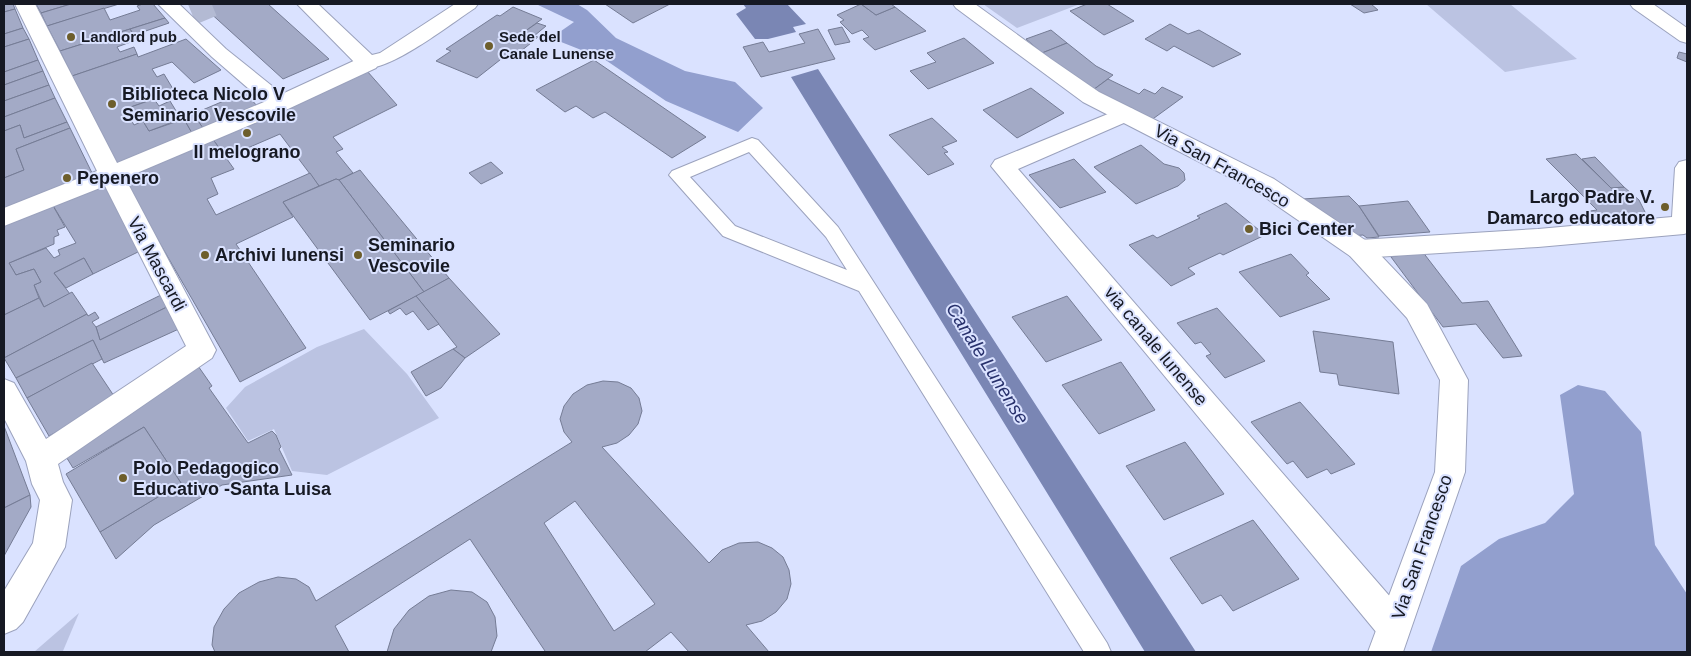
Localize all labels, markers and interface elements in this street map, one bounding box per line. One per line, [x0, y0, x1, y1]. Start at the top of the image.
place label: Landlord pub [81, 28, 177, 45]
place label: Sede del Canale Lunense [499, 28, 614, 62]
marker: Landlord pub [65, 31, 77, 43]
marker: Sede del Canale Lunense [483, 40, 495, 52]
place label: Biblioteca Nicolo V Seminario Vescovile [122, 84, 296, 125]
marker: Biblioteca Nicolo V Seminario Vescovile [106, 98, 118, 110]
street label: Via San Francesco [1151, 120, 1293, 212]
marker: Il melograno [241, 127, 253, 139]
place label: Il melograno [193, 142, 301, 162]
place label: Pepenero [77, 168, 159, 188]
marker: Pepenero [61, 172, 73, 184]
place label: Largo Padre V. Damarco educatore [1487, 187, 1655, 228]
marker: Largo Padre V. Damarco educatore [1659, 201, 1671, 213]
street label: Via Mascardi [124, 214, 190, 314]
place label: Bici Center [1259, 219, 1354, 239]
marker: Bici Center [1243, 223, 1255, 235]
place label: Seminario Vescovile [368, 235, 455, 276]
place label: Archivi lunensi [215, 245, 344, 265]
marker: Archivi lunensi [199, 249, 211, 261]
marker: Seminario Vescovile [352, 249, 364, 261]
street label: via canale lunense [1100, 282, 1212, 410]
water label: Canale Lunense [942, 299, 1033, 428]
place label: Polo Pedagogico Educativo -Santa Luisa [133, 458, 332, 499]
marker: Polo Pedagogico Educativo -Santa Luisa [117, 472, 129, 484]
street label: Via San Francesco [1388, 472, 1456, 622]

